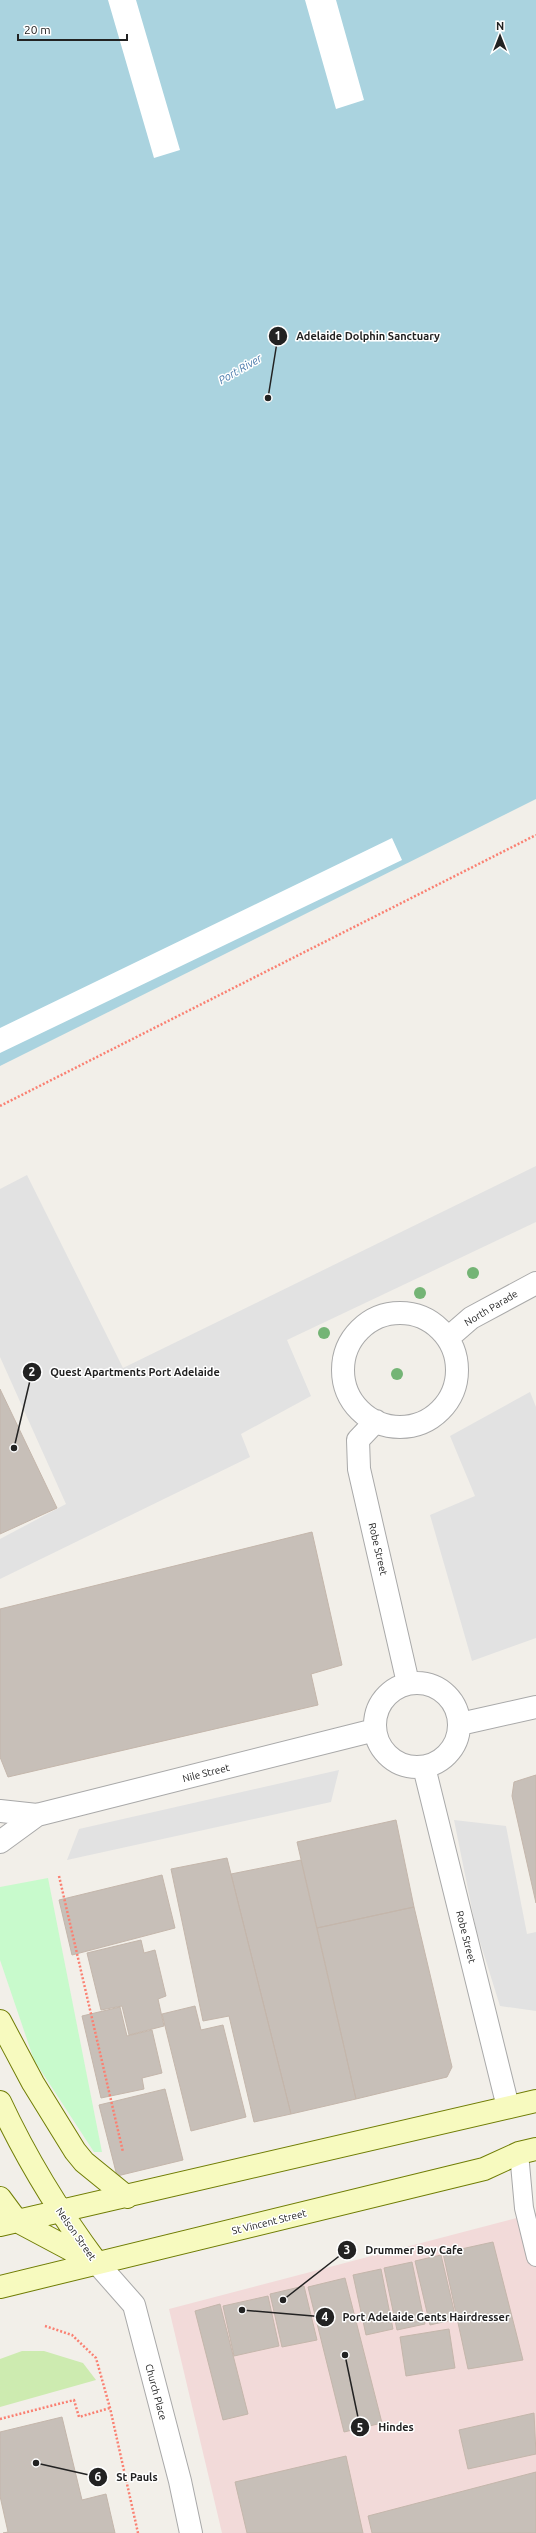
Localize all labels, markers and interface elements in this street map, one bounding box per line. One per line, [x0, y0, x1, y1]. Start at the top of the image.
scale bar [18, 16, 127, 42]
north arrow [480, 16, 520, 56]
text: N [496, 20, 504, 32]
text: 20 m [24, 23, 51, 36]
callout: Adelaide Dolphin Sanctuary [268, 325, 448, 348]
text: 1 [275, 329, 281, 342]
text: Adelaide Dolphin Sanctuary [296, 330, 440, 342]
water label: Port River [216, 351, 264, 386]
street label: North Parade [462, 1288, 520, 1328]
callout: Quest Apartments Port Adelaide [22, 1360, 228, 1383]
text: 2 [29, 1365, 36, 1378]
text: Quest Apartments Port Adelaide [50, 1366, 220, 1378]
street label: Robe Street [367, 1522, 389, 1576]
street label: Nile Street [181, 1762, 231, 1784]
street label: Robe Street [454, 1910, 478, 1964]
street label: Nelson Street [54, 2206, 98, 2262]
street label: St Vincent Street [231, 2207, 307, 2237]
callout: Drummer Boy Cafe [337, 2239, 471, 2262]
text: 3 [344, 2243, 350, 2256]
text: Drummer Boy Cafe [365, 2244, 463, 2256]
callout: Port Adelaide Gents Hairdresser [315, 2306, 518, 2329]
text: 4 [322, 2310, 329, 2323]
text: Port Adelaide Gents Hairdresser [343, 2311, 510, 2323]
street label: Church Place [143, 2363, 169, 2421]
callout: Hindes [350, 2416, 422, 2439]
text: 5 [357, 2421, 364, 2434]
text: Hindes [378, 2421, 414, 2433]
callout: St Pauls [88, 2465, 165, 2488]
text: 6 [95, 2470, 102, 2483]
text: St Pauls [116, 2471, 158, 2483]

